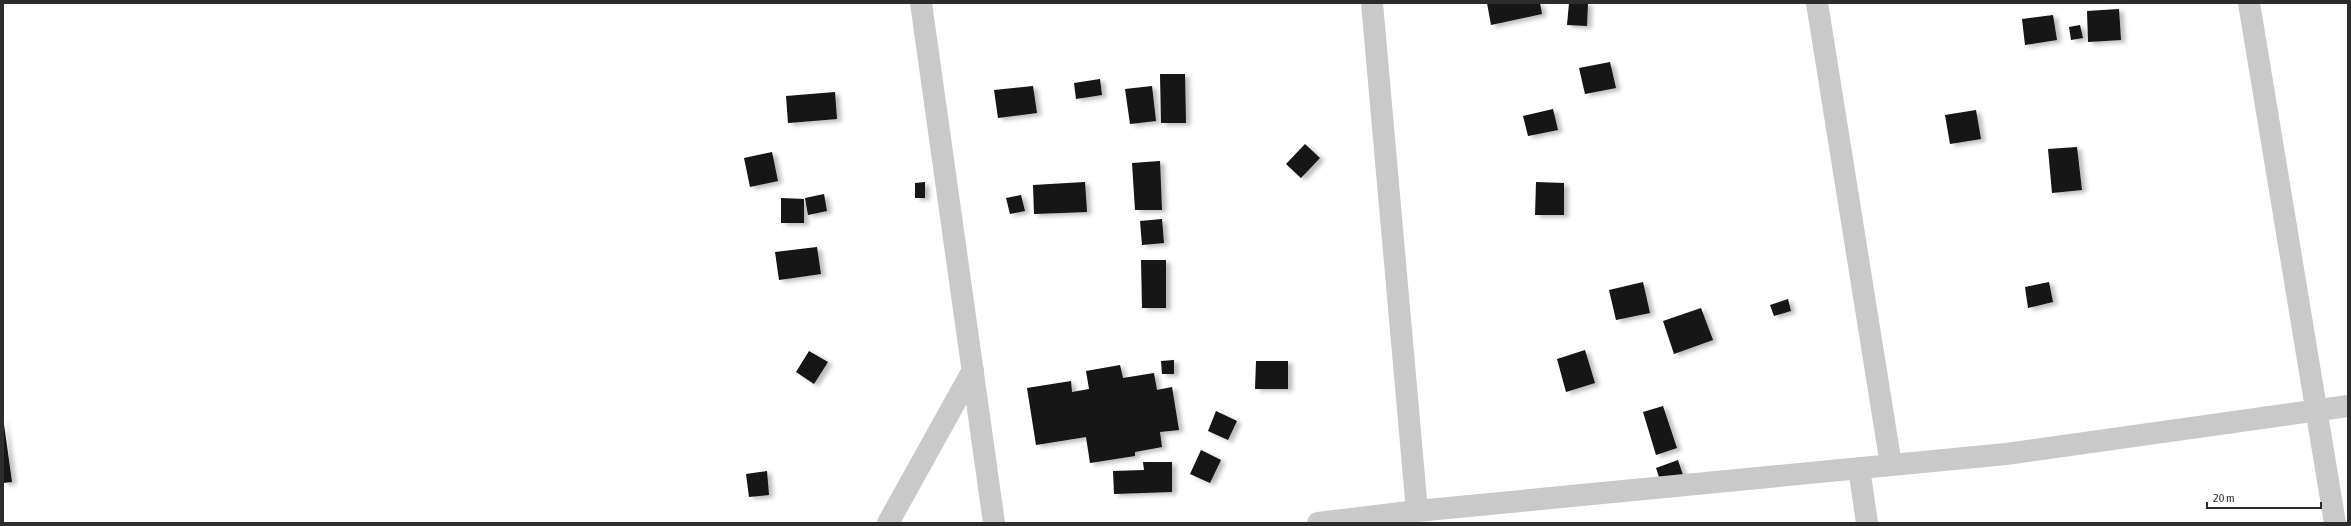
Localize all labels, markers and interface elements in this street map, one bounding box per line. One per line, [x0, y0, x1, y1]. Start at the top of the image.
scale bar [2207, 484, 2321, 510]
text: 20 m [2213, 491, 2235, 505]

